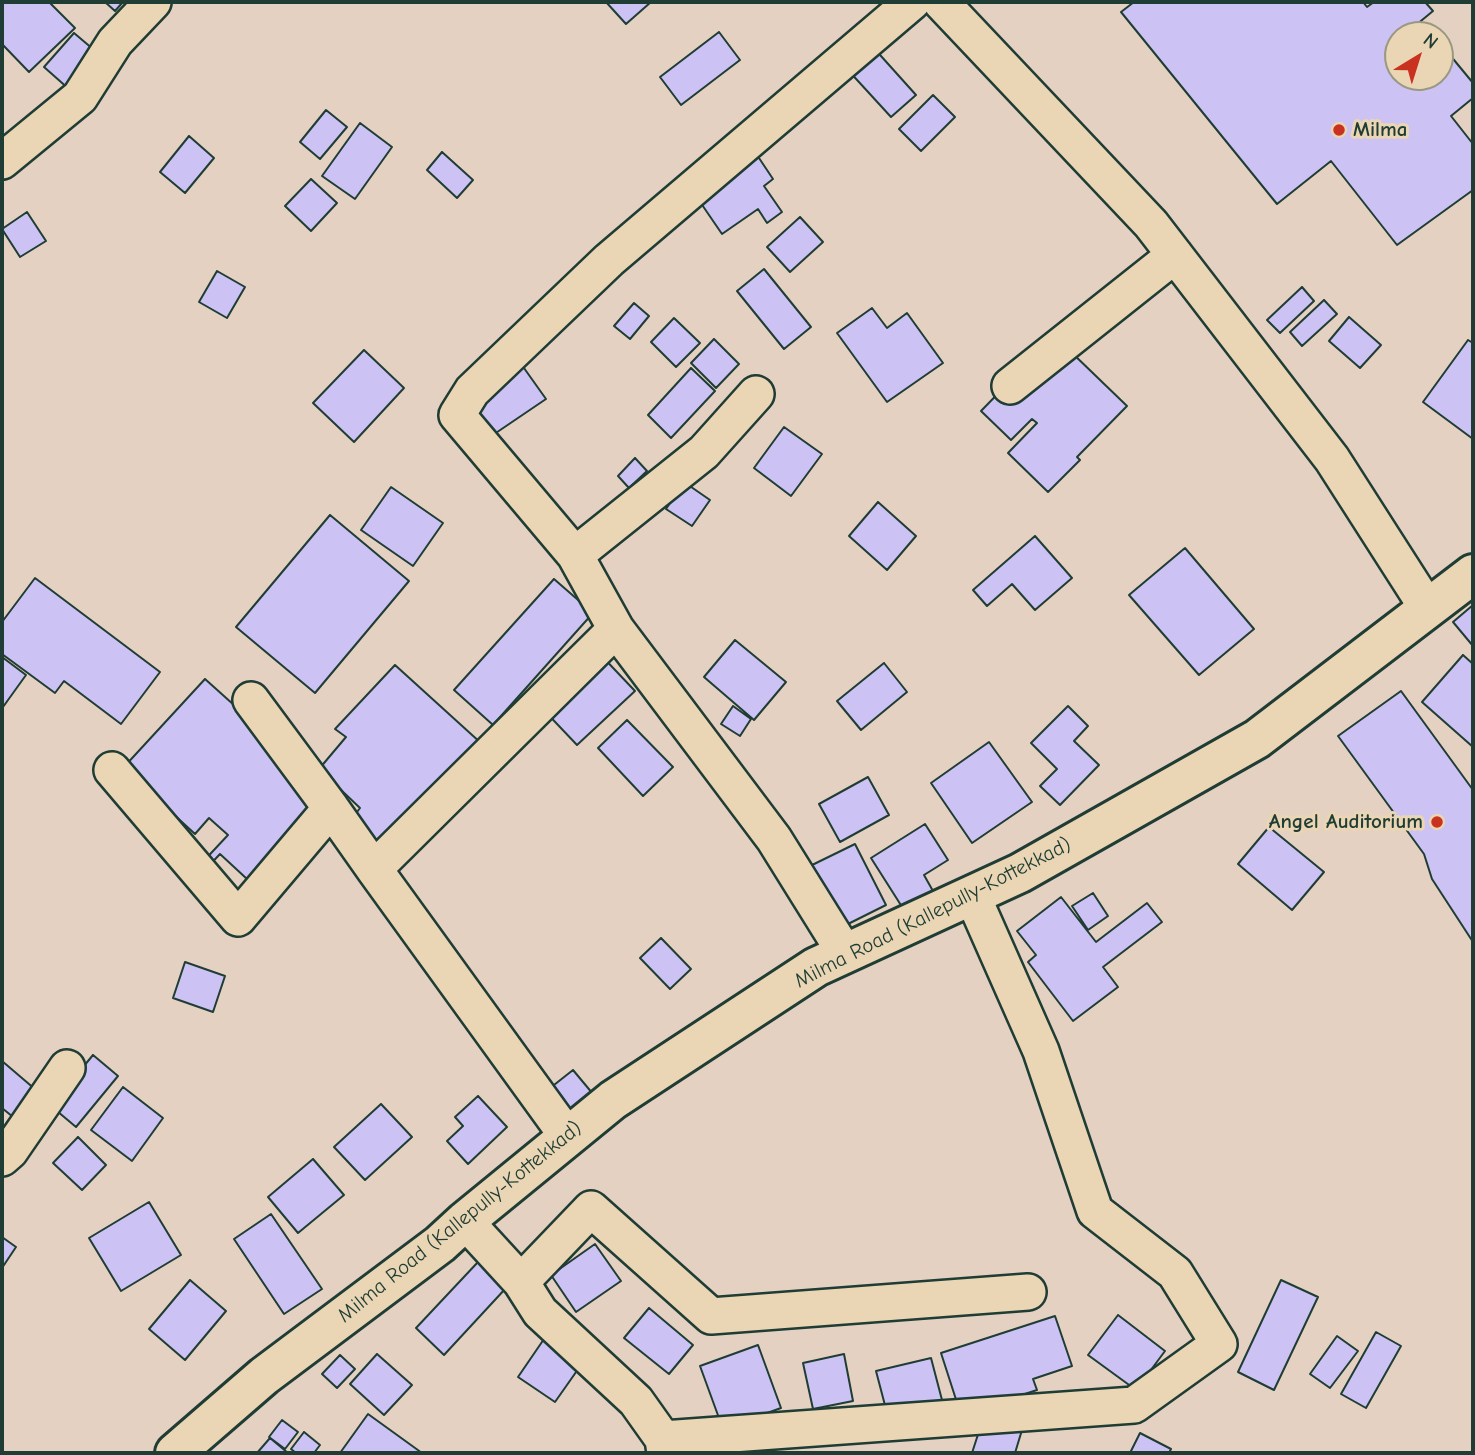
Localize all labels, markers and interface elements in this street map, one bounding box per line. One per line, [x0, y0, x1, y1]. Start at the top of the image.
north arrow [1384, 21, 1454, 91]
text: N [1419, 29, 1442, 54]
place label: Milma [1353, 117, 1407, 143]
marker: Milma [1331, 122, 1347, 138]
place label: Angel Auditorium [1269, 809, 1423, 835]
marker: Angel Auditorium [1429, 814, 1445, 830]
street label: Milma Road (Kallepully-Kottekkad) [791, 832, 1075, 994]
street label: Milma Road (Kallepully-Kottekkad) [333, 1116, 587, 1328]

